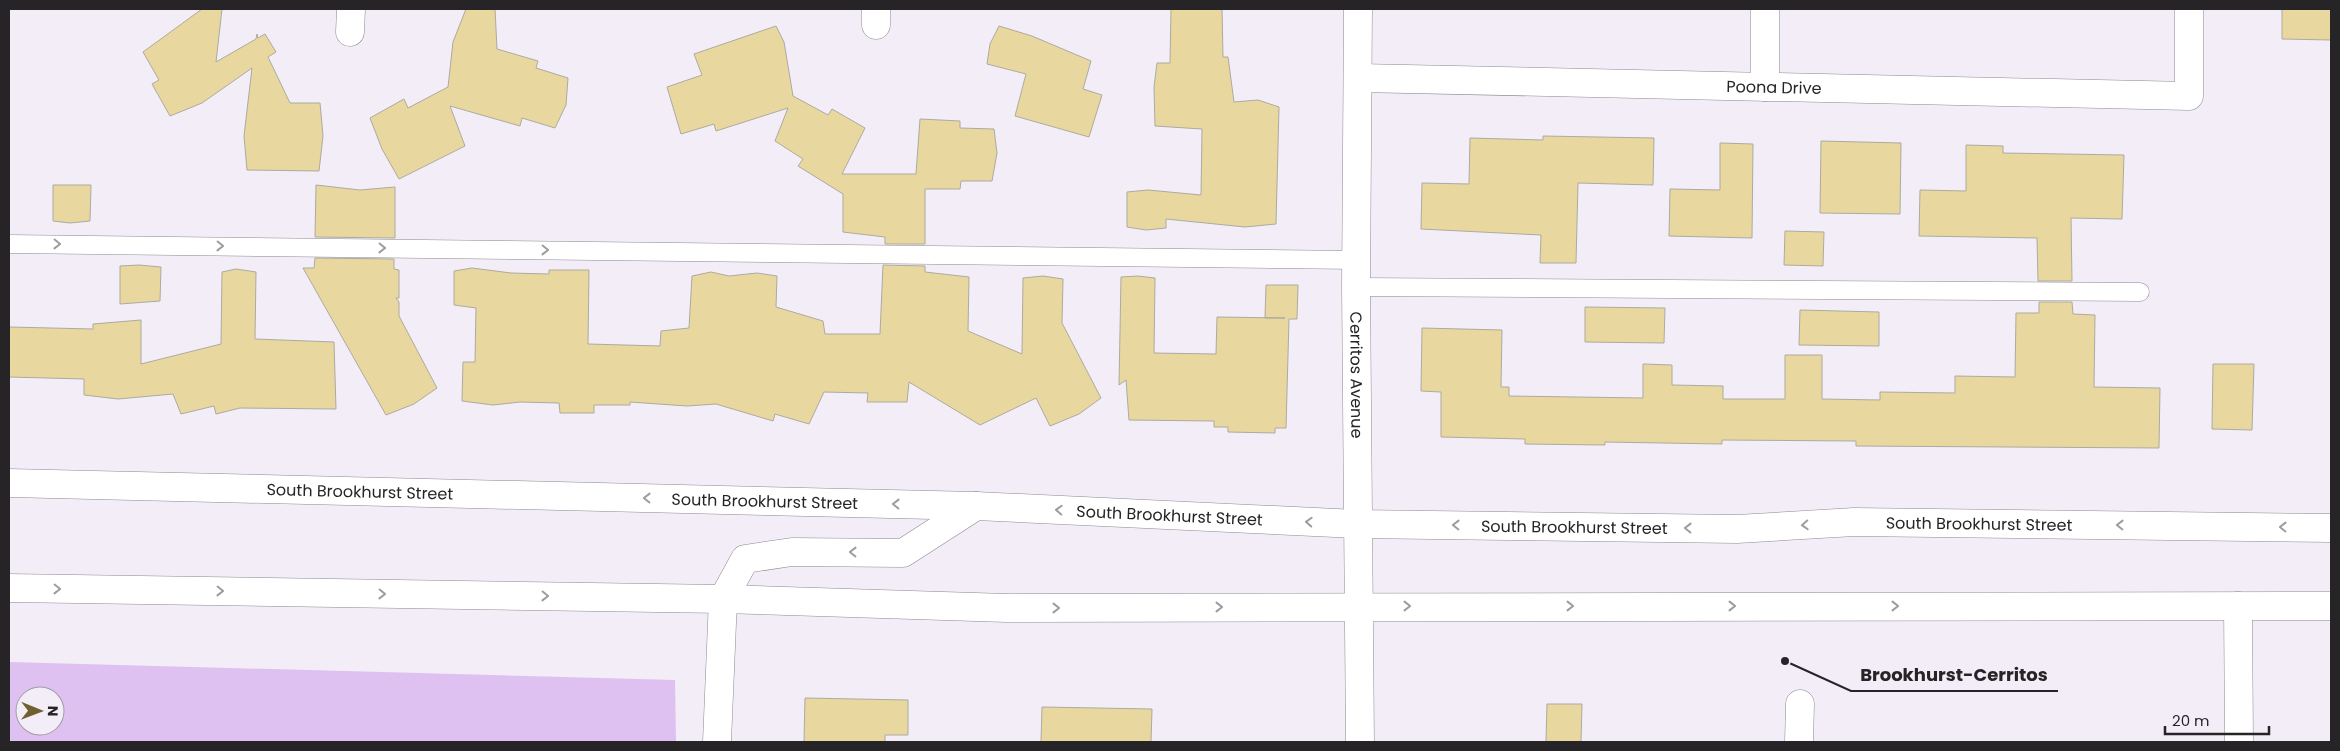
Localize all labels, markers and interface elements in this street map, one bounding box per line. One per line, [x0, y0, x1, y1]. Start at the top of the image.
street label: Poona Drive [1726, 74, 1822, 100]
one-way arrow [54, 239, 62, 249]
one-way arrow [216, 241, 224, 251]
one-way arrow [379, 243, 387, 253]
one-way arrow [542, 245, 549, 255]
street label: Cerritos Avenue [1345, 311, 1369, 439]
street label: South Brookhurst Street [266, 478, 454, 505]
street label: South Brookhurst Street [671, 487, 859, 515]
one-way arrow [642, 493, 650, 503]
one-way arrow [892, 499, 900, 509]
street label: South Brookhurst Street [1076, 499, 1263, 531]
one-way arrow [1055, 505, 1062, 515]
street label: South Brookhurst Street [1886, 511, 2073, 536]
street label: South Brookhurst Street [1481, 514, 1668, 540]
one-way arrow [1304, 516, 1312, 527]
one-way arrow [1801, 519, 1809, 530]
one-way arrow [1451, 520, 1459, 531]
one-way arrow [2116, 520, 2124, 530]
one-way arrow [2278, 522, 2286, 533]
one-way arrow [1684, 523, 1692, 533]
one-way arrow [849, 547, 857, 558]
one-way arrow [54, 583, 62, 594]
one-way arrow [216, 586, 224, 596]
one-way arrow [379, 589, 387, 599]
one-way arrow [542, 591, 549, 601]
one-way arrow [1404, 601, 1412, 611]
one-way arrow [1566, 601, 1574, 611]
one-way arrow [1729, 601, 1737, 611]
one-way arrow [1892, 601, 1899, 611]
one-way arrow [1215, 602, 1223, 612]
one-way arrow [1052, 603, 1060, 613]
callout: Brookhurst-Cerritos [1851, 658, 2058, 691]
text: Brookhurst-Cerritos [1860, 662, 2048, 687]
north arrow [15, 686, 65, 736]
scale bar [2165, 704, 2269, 736]
text: N [43, 706, 63, 717]
text: 20 m [2172, 710, 2210, 731]

